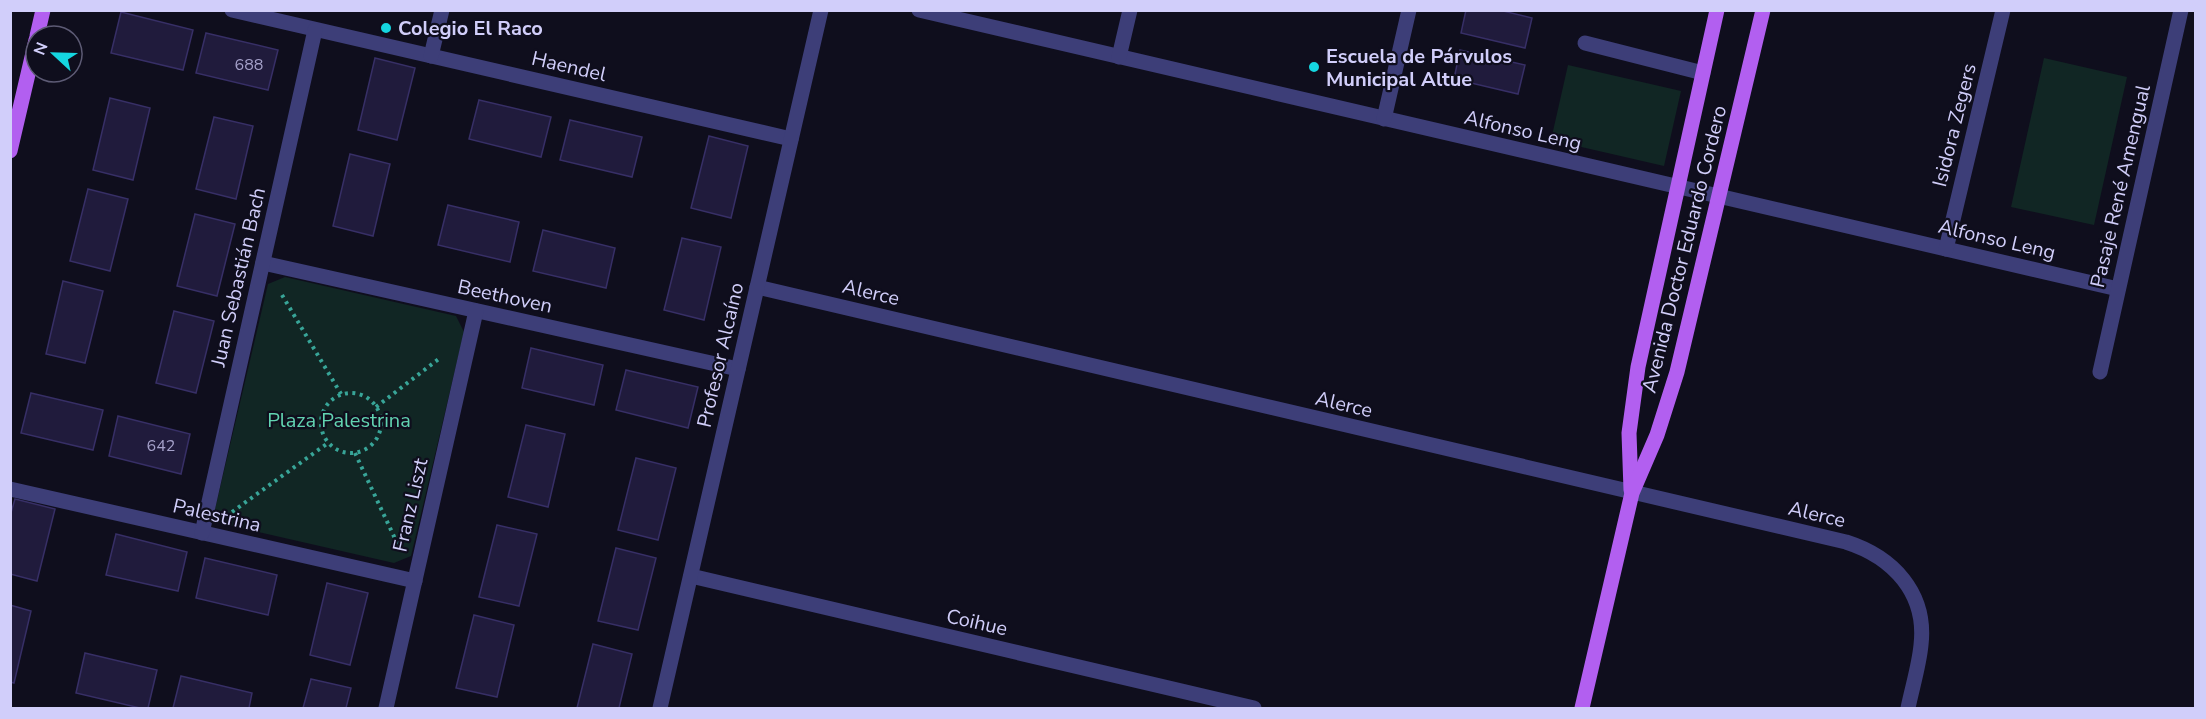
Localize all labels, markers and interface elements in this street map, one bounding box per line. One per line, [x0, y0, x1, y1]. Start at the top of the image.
place label: Colegio El Raco [398, 15, 543, 42]
marker: Colegio El Raco [379, 21, 393, 35]
north arrow [24, 24, 84, 84]
text: N [29, 39, 53, 58]
place label: Escuela de Párvulos Municipal Altue [1326, 43, 1512, 93]
street label: Haendel [529, 45, 609, 88]
house number: 688 [235, 54, 263, 76]
marker: Escuela de Párvulos Municipal Altue [1307, 60, 1321, 74]
street label: Isidora Zegers [1926, 61, 1983, 190]
street label: Pasaje René Amengual [2084, 82, 2157, 290]
street label: Avenida Doctor Eduardo Cordero [1636, 103, 1733, 396]
street label: Alfonso Leng [1462, 104, 1584, 157]
street label: Juan Sebastián Bach [205, 185, 272, 370]
street label: Alfonso Leng [1936, 213, 2058, 266]
street label: Beethoven [455, 273, 555, 320]
street label: Alerce [840, 273, 902, 312]
street label: Profesor Alcaíno [691, 280, 750, 430]
street label: Alerce [1313, 385, 1375, 424]
park label: Plaza Palestrina [267, 407, 411, 434]
house number: 642 [147, 435, 175, 457]
street label: Franz Liszt [387, 455, 435, 555]
street label: Palestrina [170, 492, 264, 539]
street label: Alerce [1786, 495, 1848, 534]
street label: Coihue [944, 602, 1010, 643]

